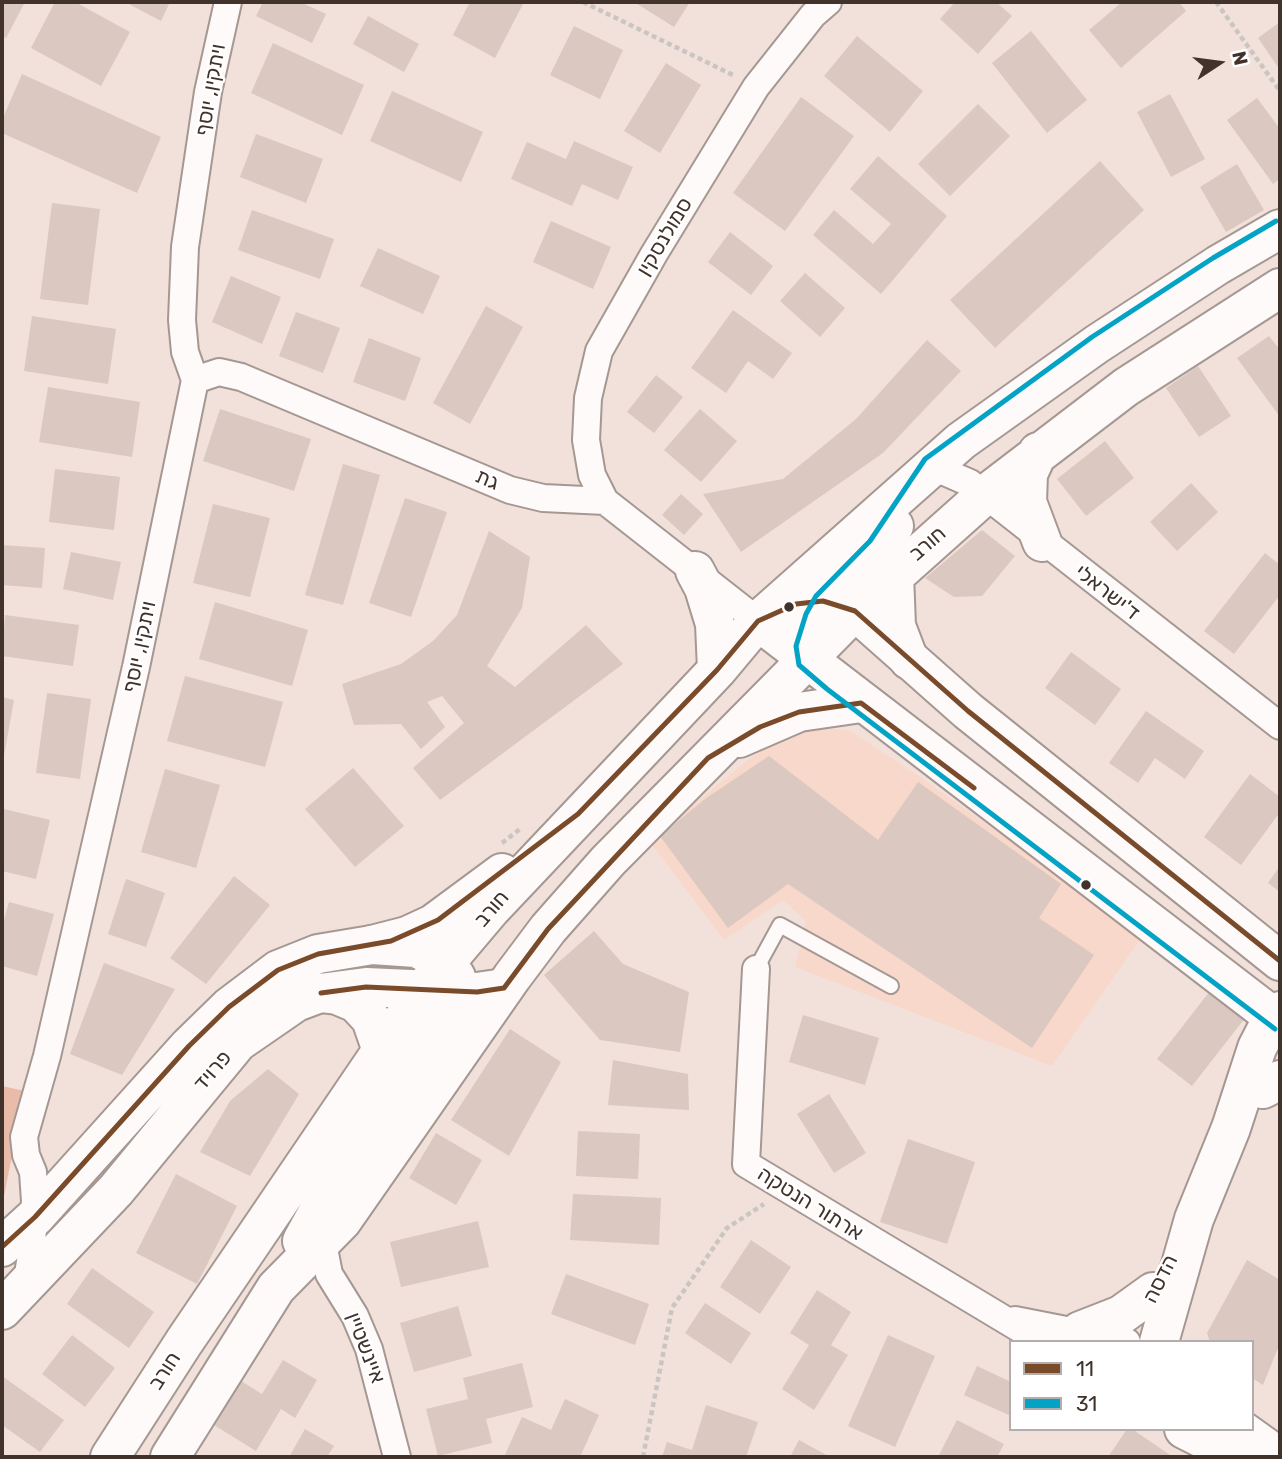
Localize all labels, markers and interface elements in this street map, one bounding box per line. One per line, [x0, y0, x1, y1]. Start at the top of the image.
north arrow [1184, 28, 1254, 98]
street label: ויתקין, יוסף [191, 42, 231, 138]
text: N [1227, 49, 1253, 67]
street label: סמולנסקין [632, 193, 698, 281]
street label: גת [471, 464, 503, 496]
street label: חורב [905, 521, 951, 567]
street label: ד'ישראלי [1069, 560, 1145, 626]
street label: ויתקין, יוסף [118, 599, 162, 695]
unlabelled marker [782, 600, 796, 614]
unlabelled marker [1079, 878, 1093, 892]
street label: חורב [469, 886, 515, 932]
street label: פרויד [189, 1046, 237, 1096]
street label: ארתור הנטקה [753, 1162, 867, 1246]
street label: הדסה [1138, 1251, 1184, 1307]
street label: איינשטיין [340, 1309, 390, 1387]
legend [1009, 1340, 1254, 1431]
street label: חורב [143, 1347, 187, 1395]
text: 11 [1076, 1356, 1094, 1381]
text: 31 [1076, 1391, 1097, 1416]

